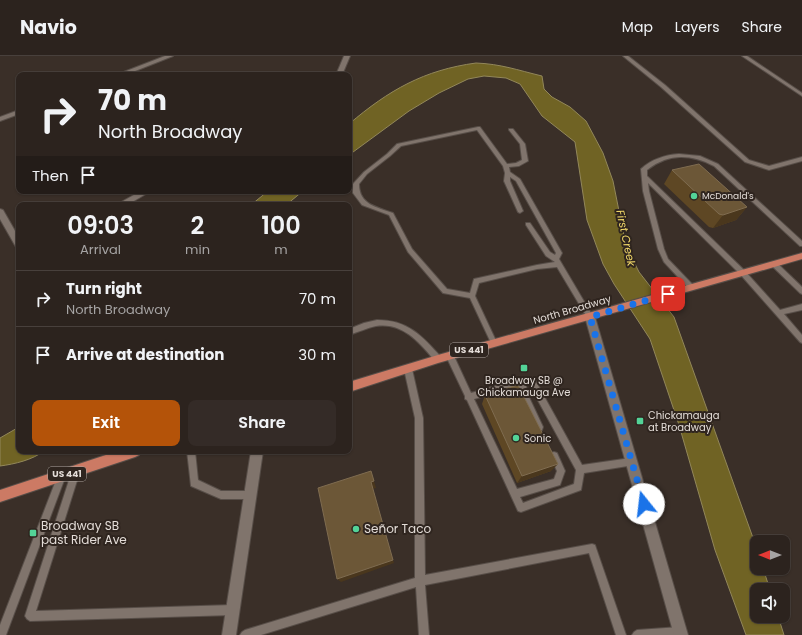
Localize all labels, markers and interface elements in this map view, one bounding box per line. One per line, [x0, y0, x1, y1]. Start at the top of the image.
text: Navio [20, 14, 77, 41]
text: Map [622, 17, 653, 37]
text: Layers [675, 17, 719, 37]
text: Share [741, 17, 782, 37]
text: 70 m [98, 81, 167, 120]
icon: right [32, 88, 84, 140]
text: North Broadway [98, 119, 242, 144]
icon: arrive [77, 164, 99, 186]
text: Then [32, 165, 69, 186]
place label: McDonald's [702, 190, 754, 202]
marker: McDonald's [689, 191, 699, 201]
water label: First Creek [612, 208, 640, 269]
text: 09:03 [67, 209, 134, 242]
text: 2 [191, 209, 204, 242]
text: 100 [261, 209, 301, 242]
text: Arrival [80, 240, 121, 259]
text: min [185, 240, 210, 259]
text: m [274, 240, 288, 259]
pin [651, 277, 685, 311]
text: Turn right [66, 278, 142, 299]
icon: arrive [657, 283, 679, 305]
icon: right [32, 288, 54, 310]
text: 70 m [299, 288, 336, 309]
street label: North Broadway [531, 291, 613, 328]
text: North Broadway [66, 300, 170, 319]
road number: US 441 [450, 343, 488, 357]
icon: arrive [32, 344, 54, 366]
text: Arrive at destination [66, 344, 224, 365]
text: 30 m [298, 344, 336, 365]
marker: Broadway SB @ Chickamauga Ave [519, 363, 529, 373]
place label: Broadway SB @ Chickamauga Ave [478, 373, 570, 400]
button: Exit [32, 400, 180, 446]
button: Share [188, 400, 336, 446]
place label: Chickamauga at Broadway [648, 408, 720, 435]
marker: Chickamauga at Broadway [635, 416, 645, 426]
place label: Sonic [524, 431, 551, 446]
marker: Sonic [511, 433, 521, 443]
road number: US 441 [48, 467, 86, 481]
position arrow [623, 483, 665, 525]
place label: Broadway SB past Rider Ave [41, 517, 127, 548]
place label: Señor Taco [364, 520, 431, 537]
marker: Señor Taco [351, 524, 361, 534]
marker: Broadway SB past Rider Ave [28, 528, 38, 538]
north arrow [750, 535, 790, 575]
map controls [750, 535, 790, 623]
button: sound [750, 583, 790, 623]

